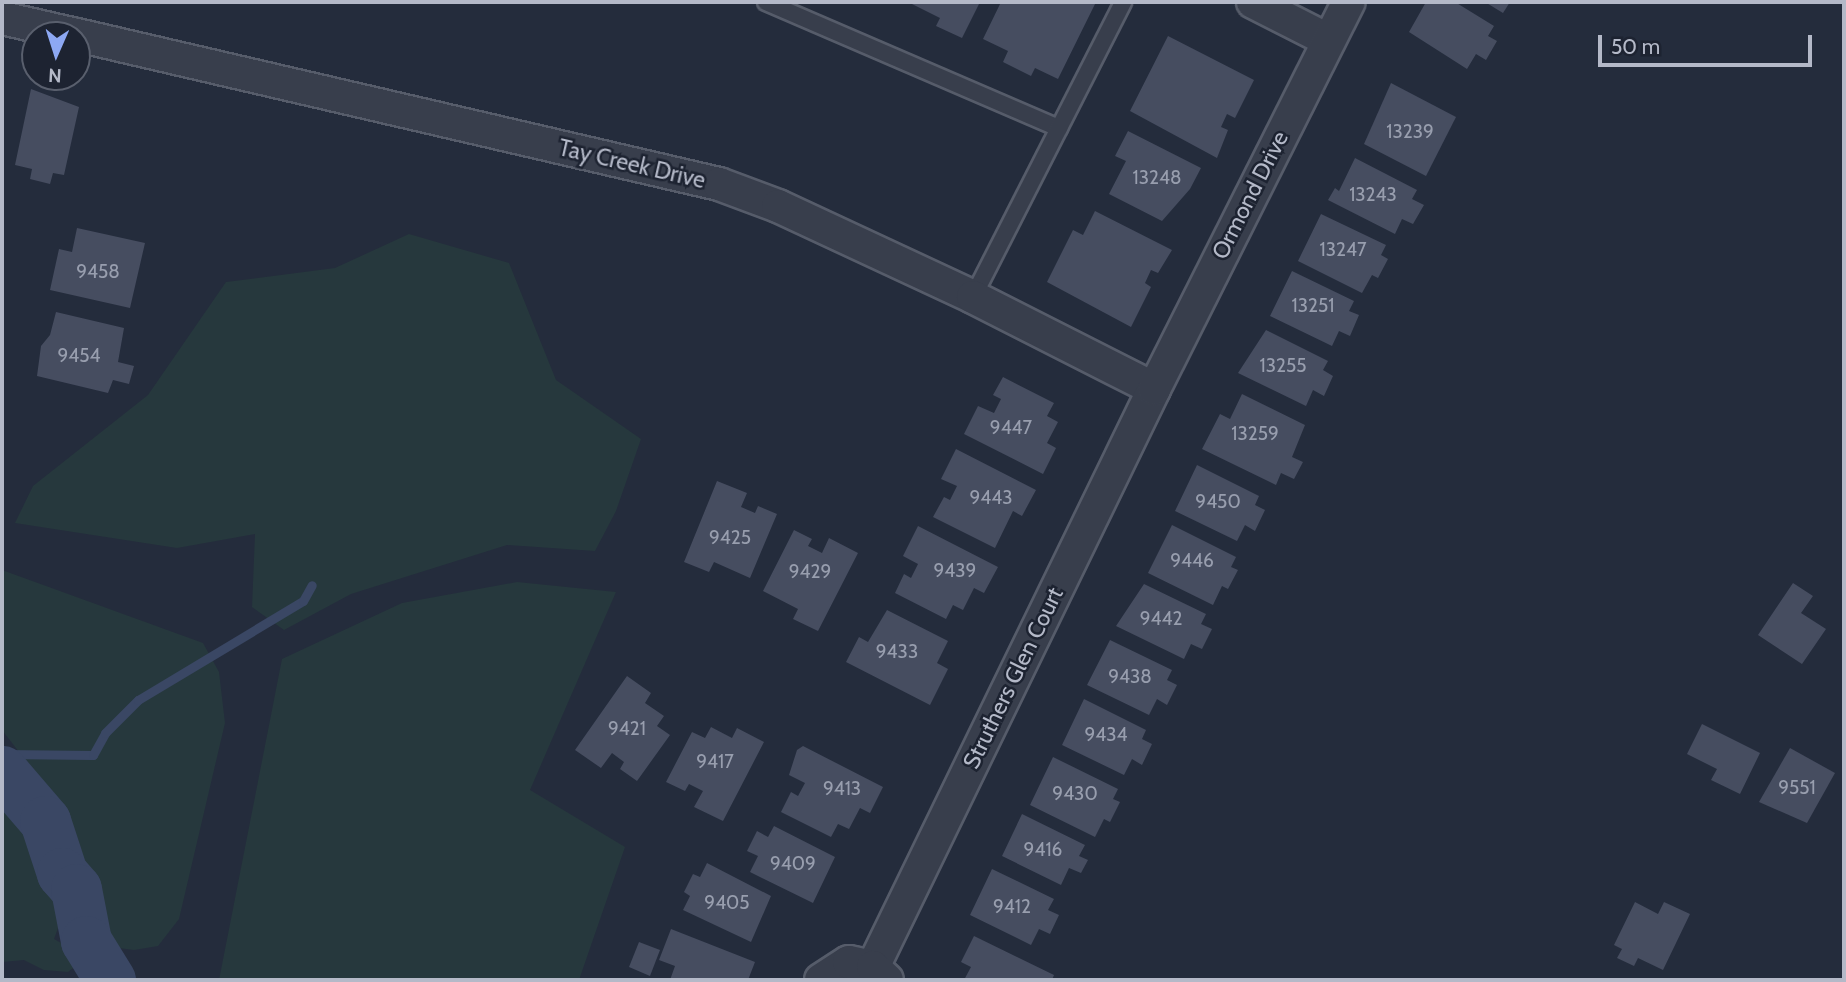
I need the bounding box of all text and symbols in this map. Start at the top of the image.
north arrow [21,21,91,91]
scale bar [1601,21,1814,65]
text: 50 m [1611,34,1660,59]
text: N [48,64,62,87]
house number: 13239 [1386,121,1434,143]
street label: Ormond Drive [1206,126,1294,264]
street label: Tay Creek Drive [556,134,708,194]
house number: 13248 [1133,167,1181,189]
house number: 13243 [1349,184,1397,206]
house number: 13247 [1320,239,1366,261]
house number: 9458 [76,261,120,283]
house number: 13251 [1292,295,1334,317]
house number: 9454 [57,345,101,367]
house number: 13255 [1260,355,1306,377]
house number: 9447 [990,417,1032,439]
house number: 13259 [1231,423,1279,445]
house number: 9443 [969,487,1013,509]
house number: 9450 [1195,491,1241,513]
house number: 9425 [709,527,751,549]
house number: 9446 [1170,550,1214,572]
house number: 9439 [934,560,976,582]
house number: 9429 [789,561,831,583]
street label: Struthers Glen Court [957,583,1069,773]
house number: 9442 [1140,608,1182,630]
house number: 9433 [876,641,918,663]
house number: 9438 [1108,666,1152,688]
house number: 9421 [608,718,646,740]
house number: 9434 [1084,724,1128,746]
house number: 9417 [696,751,734,773]
house number: 9551 [1778,777,1816,799]
house number: 9413 [823,778,861,800]
house number: 9430 [1052,783,1098,805]
house number: 9416 [1024,839,1062,861]
house number: 9409 [770,853,816,875]
house number: 9405 [704,892,750,914]
house number: 9412 [993,896,1031,918]

